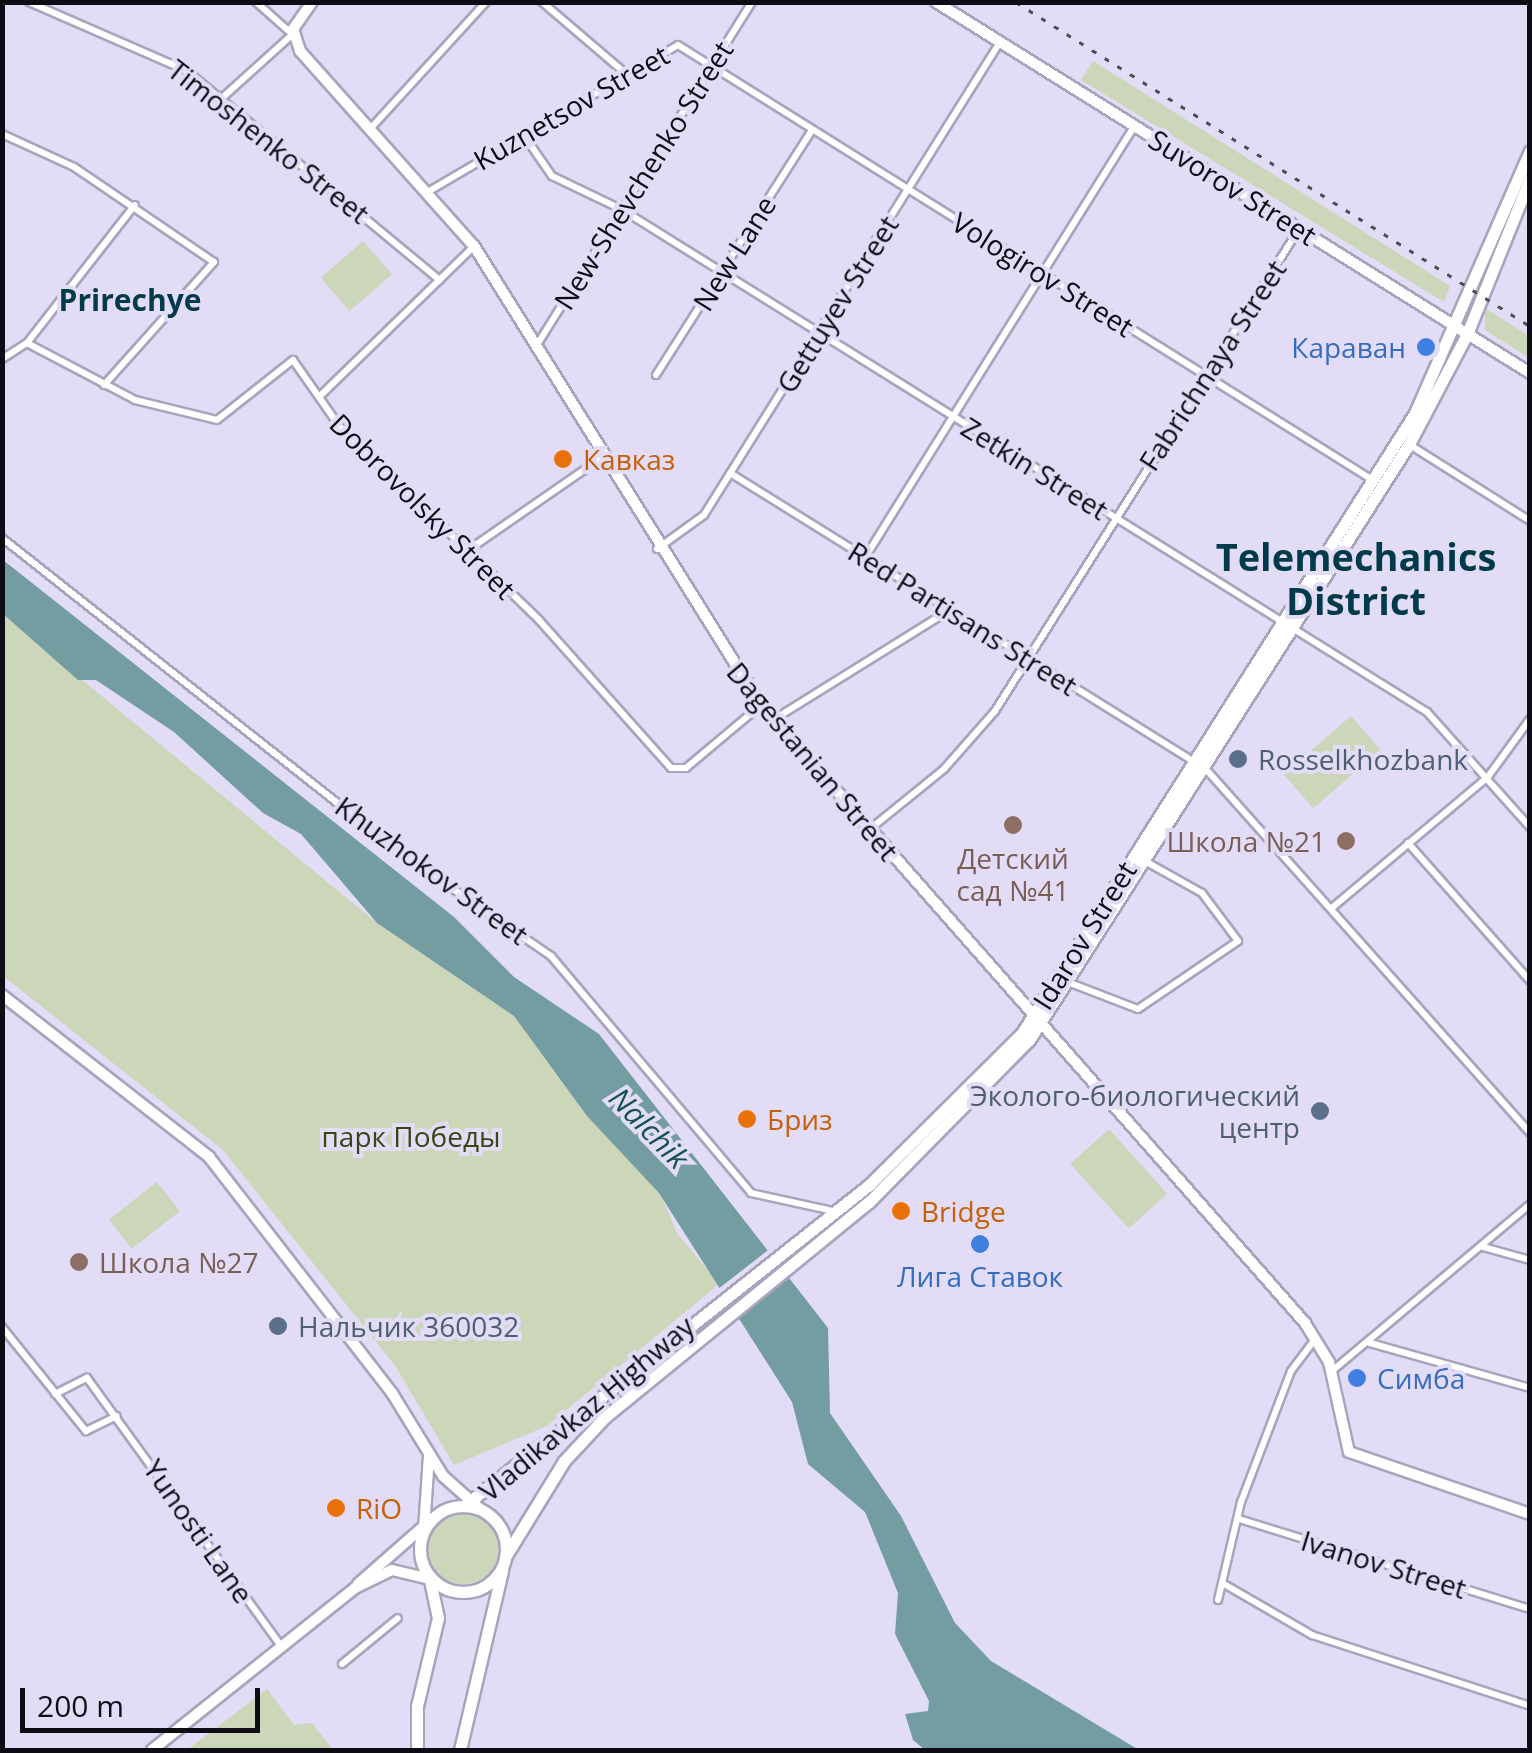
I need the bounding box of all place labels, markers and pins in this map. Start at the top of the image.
place label: Караван [1291,330,1406,364]
marker: Караван [1415,336,1437,358]
place label: Кавказ [583,442,675,476]
marker: Кавказ [552,448,574,470]
place label: Rosselkhozbank [1258,742,1468,776]
marker: Rosselkhozbank [1227,748,1249,770]
marker: Детский сад №41 [1002,814,1024,836]
place label: Школа №21 [1166,824,1326,858]
marker: Школа №21 [1335,830,1357,852]
place label: Детский сад №41 [957,841,1069,907]
place label: Эколого-биологический центр [970,1078,1300,1144]
marker: Эколого-биологический центр [1309,1100,1331,1122]
place label: Бриз [767,1102,833,1136]
marker: Бриз [736,1108,758,1130]
place label: Bridge [921,1194,1006,1228]
marker: Bridge [890,1200,912,1222]
marker: Лига Ставок [969,1233,991,1255]
place label: Школа №27 [99,1245,259,1279]
marker: Школа №27 [68,1251,90,1273]
place label: Лига Ставок [897,1259,1063,1293]
place label: Нальчик 360032 [298,1309,519,1343]
marker: Нальчик 360032 [267,1315,289,1337]
place label: Симба [1377,1361,1465,1395]
marker: Симба [1346,1367,1368,1389]
place label: RiO [356,1491,402,1525]
marker: RiO [325,1497,347,1519]

